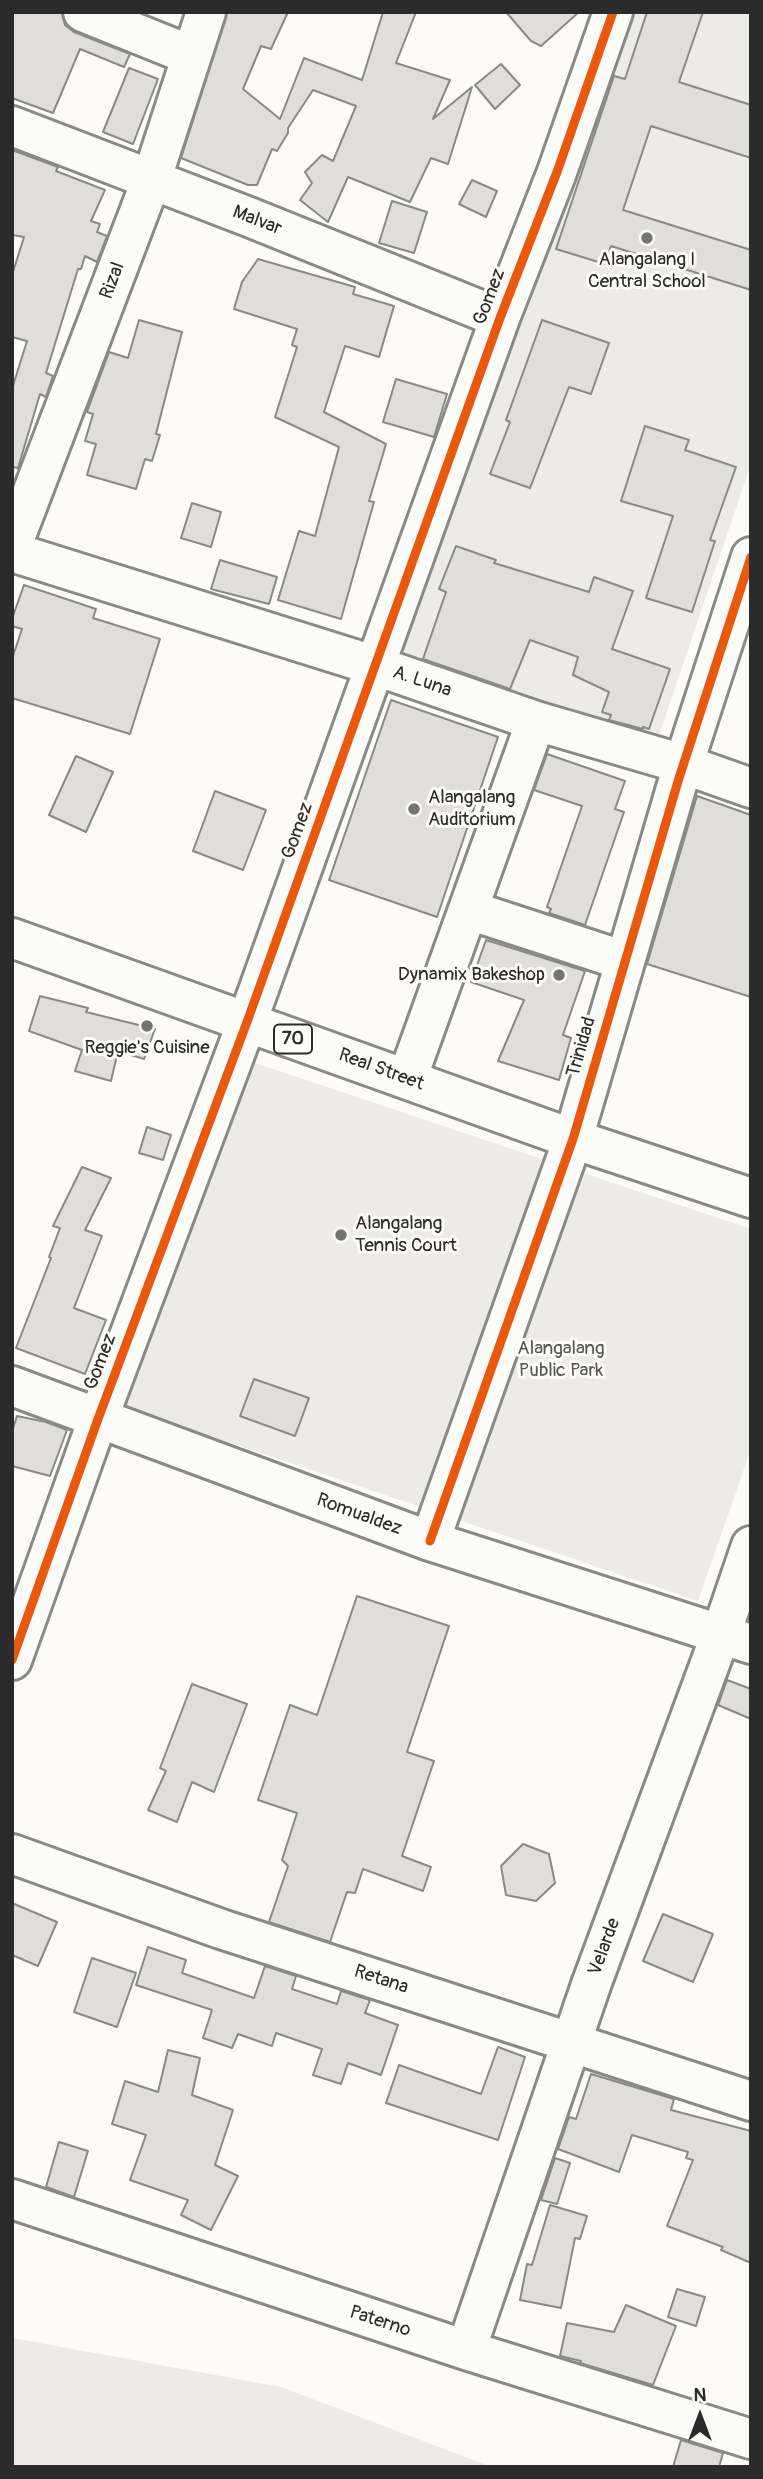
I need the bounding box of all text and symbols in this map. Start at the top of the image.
street label: Malvar [229,201,285,241]
marker: Alangalang I Central School [639,230,655,246]
place label: Alangalang I Central School [588,249,706,293]
street label: Rizal [96,259,130,303]
street label: Gomez [469,266,511,328]
street label: A. Luna [390,661,454,703]
place label: Alangalang Auditorium [428,787,516,831]
street label: Gomez [277,800,319,862]
marker: Alangalang Auditorium [406,801,422,817]
place label: Dynamix Bakeshop [398,964,545,986]
marker: Dynamix Bakeshop [551,967,567,983]
street label: Trinidad [563,1014,601,1080]
marker: Reggie's Cuisine [139,1018,155,1034]
road number: 70 [274,1024,312,1054]
place label: Reggie's Cuisine [84,1037,210,1059]
street label: Real Street [335,1044,427,1096]
place label: Alangalang Tennis Court [355,1213,457,1257]
marker: Alangalang Tennis Court [333,1227,349,1243]
street label: Gomez [80,1331,122,1393]
park label: Alangalang Public Park [517,1338,605,1382]
street label: Romualdez [313,1489,405,1541]
street label: Velarde [584,1915,626,1979]
street label: Retana [351,1961,411,1999]
street label: Paterno [346,2301,414,2343]
north arrow [665,2381,735,2451]
text: N [694,2383,706,2407]

